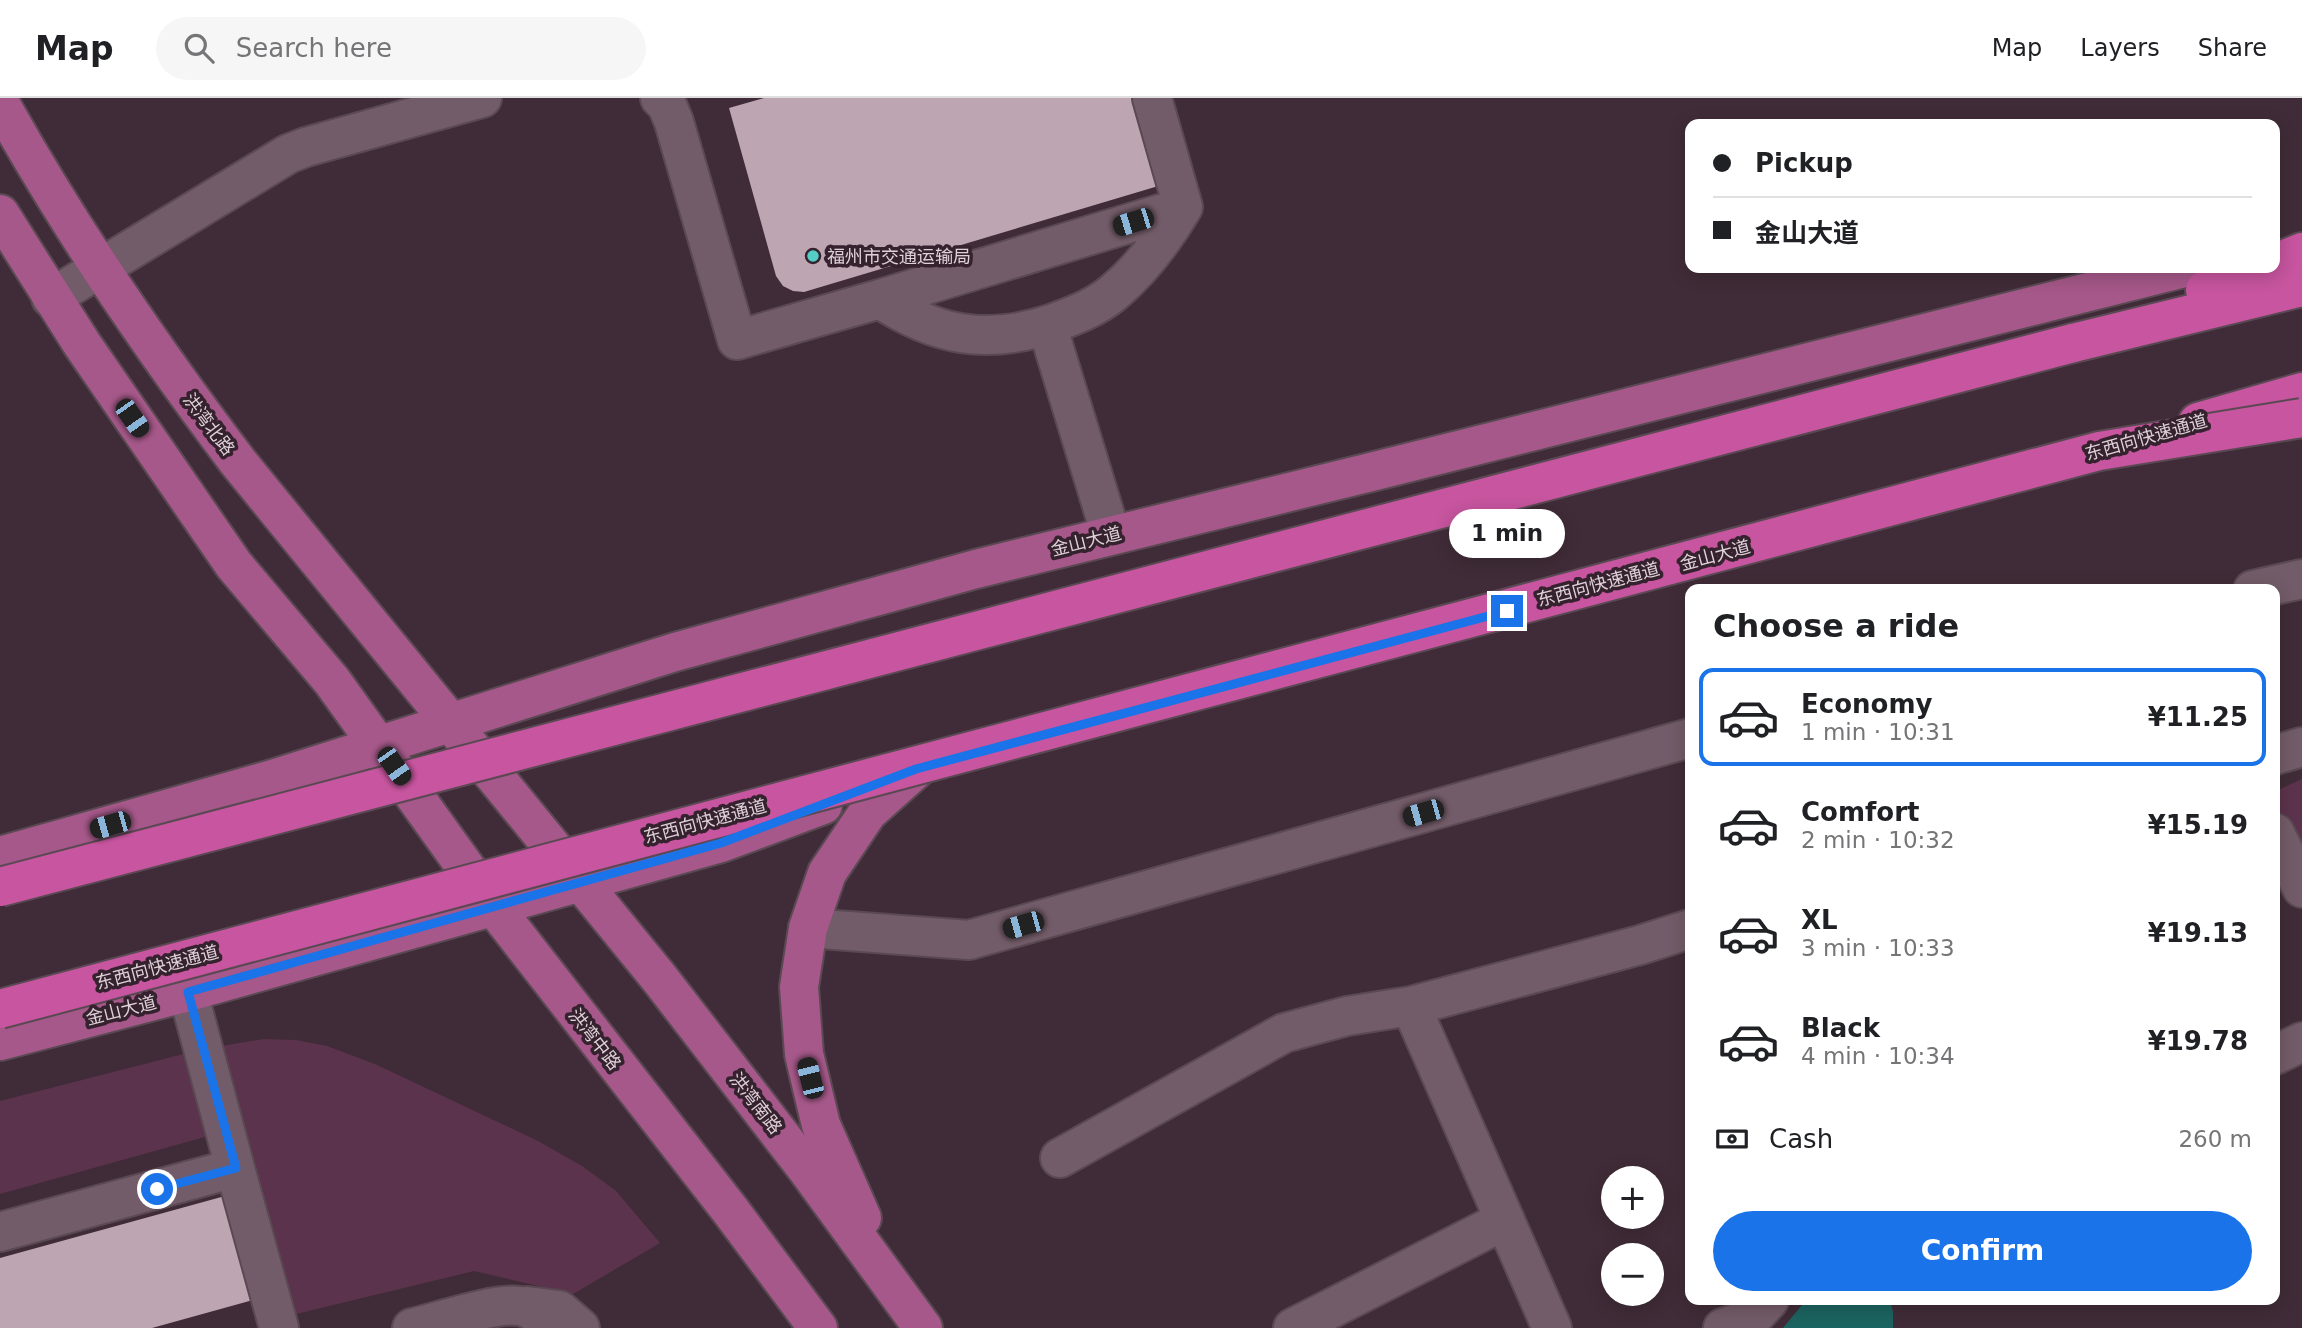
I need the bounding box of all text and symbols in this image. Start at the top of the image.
search box [156,17,646,80]
text: Map [35,29,114,68]
icon: search [180,29,218,67]
text: Search here [236,33,392,63]
text: Map [1992,34,2042,62]
text: Layers [2080,34,2160,62]
text: Share [2198,34,2267,62]
text: Pickup [1755,148,1853,178]
car [1110,206,1157,238]
text: 金山大道 [1755,218,1859,248]
place label: 福州市交通运输局 [827,246,971,267]
marker: 福州市交通运输局 [805,248,821,264]
street label: 洪湾北路 [179,389,239,459]
car [112,395,153,441]
street label: 东西向快速通道 [2083,410,2209,464]
callout: 1 min [1449,510,1565,559]
text: 1 min [1471,520,1543,546]
street label: 金山大道 [1049,522,1123,560]
street label: 金山大道 [1678,536,1752,574]
street label: 东西向快速通道 [1534,558,1662,610]
route end [1491,595,1523,627]
text: Choose a ride [1713,607,1959,645]
icon: car [1717,686,1780,749]
text: Economy [1801,689,1932,719]
text: ¥11.25 [2148,702,2248,732]
text: 1 min · 10:31 [1801,719,1955,745]
car [374,743,415,789]
icon: car [1717,794,1780,857]
street label: 东西向快速通道 [641,795,769,847]
car [1400,797,1447,829]
text: Comfort [1801,797,1919,827]
car [87,809,134,841]
text: ¥15.19 [2148,810,2248,840]
text: 2 min · 10:32 [1801,827,1955,853]
icon: car [1717,902,1780,965]
text: XL [1801,905,1838,935]
car [1000,909,1047,941]
text: ¥19.13 [2148,918,2248,948]
text: 3 min · 10:33 [1801,935,1955,961]
street label: 东西向快速通道 [93,941,221,993]
street label: 金山大道 [84,991,158,1029]
street label: 洪湾中路 [565,1004,625,1074]
icon: car [1717,1010,1780,1073]
text: Black [1801,1013,1880,1043]
text: ¥19.78 [2148,1026,2248,1056]
text: 4 min · 10:34 [1801,1043,1955,1069]
car [795,1055,826,1101]
street label: 洪湾南路 [726,1068,786,1138]
icon: cash [1713,1120,1751,1158]
text: Cash [1769,1124,1833,1154]
text: 260 m [2178,1126,2252,1152]
map controls [1601,1166,1664,1306]
button: + [1601,1166,1664,1229]
route start [141,1173,173,1205]
button: Confirm [1713,1211,2252,1291]
button: − [1601,1243,1664,1306]

